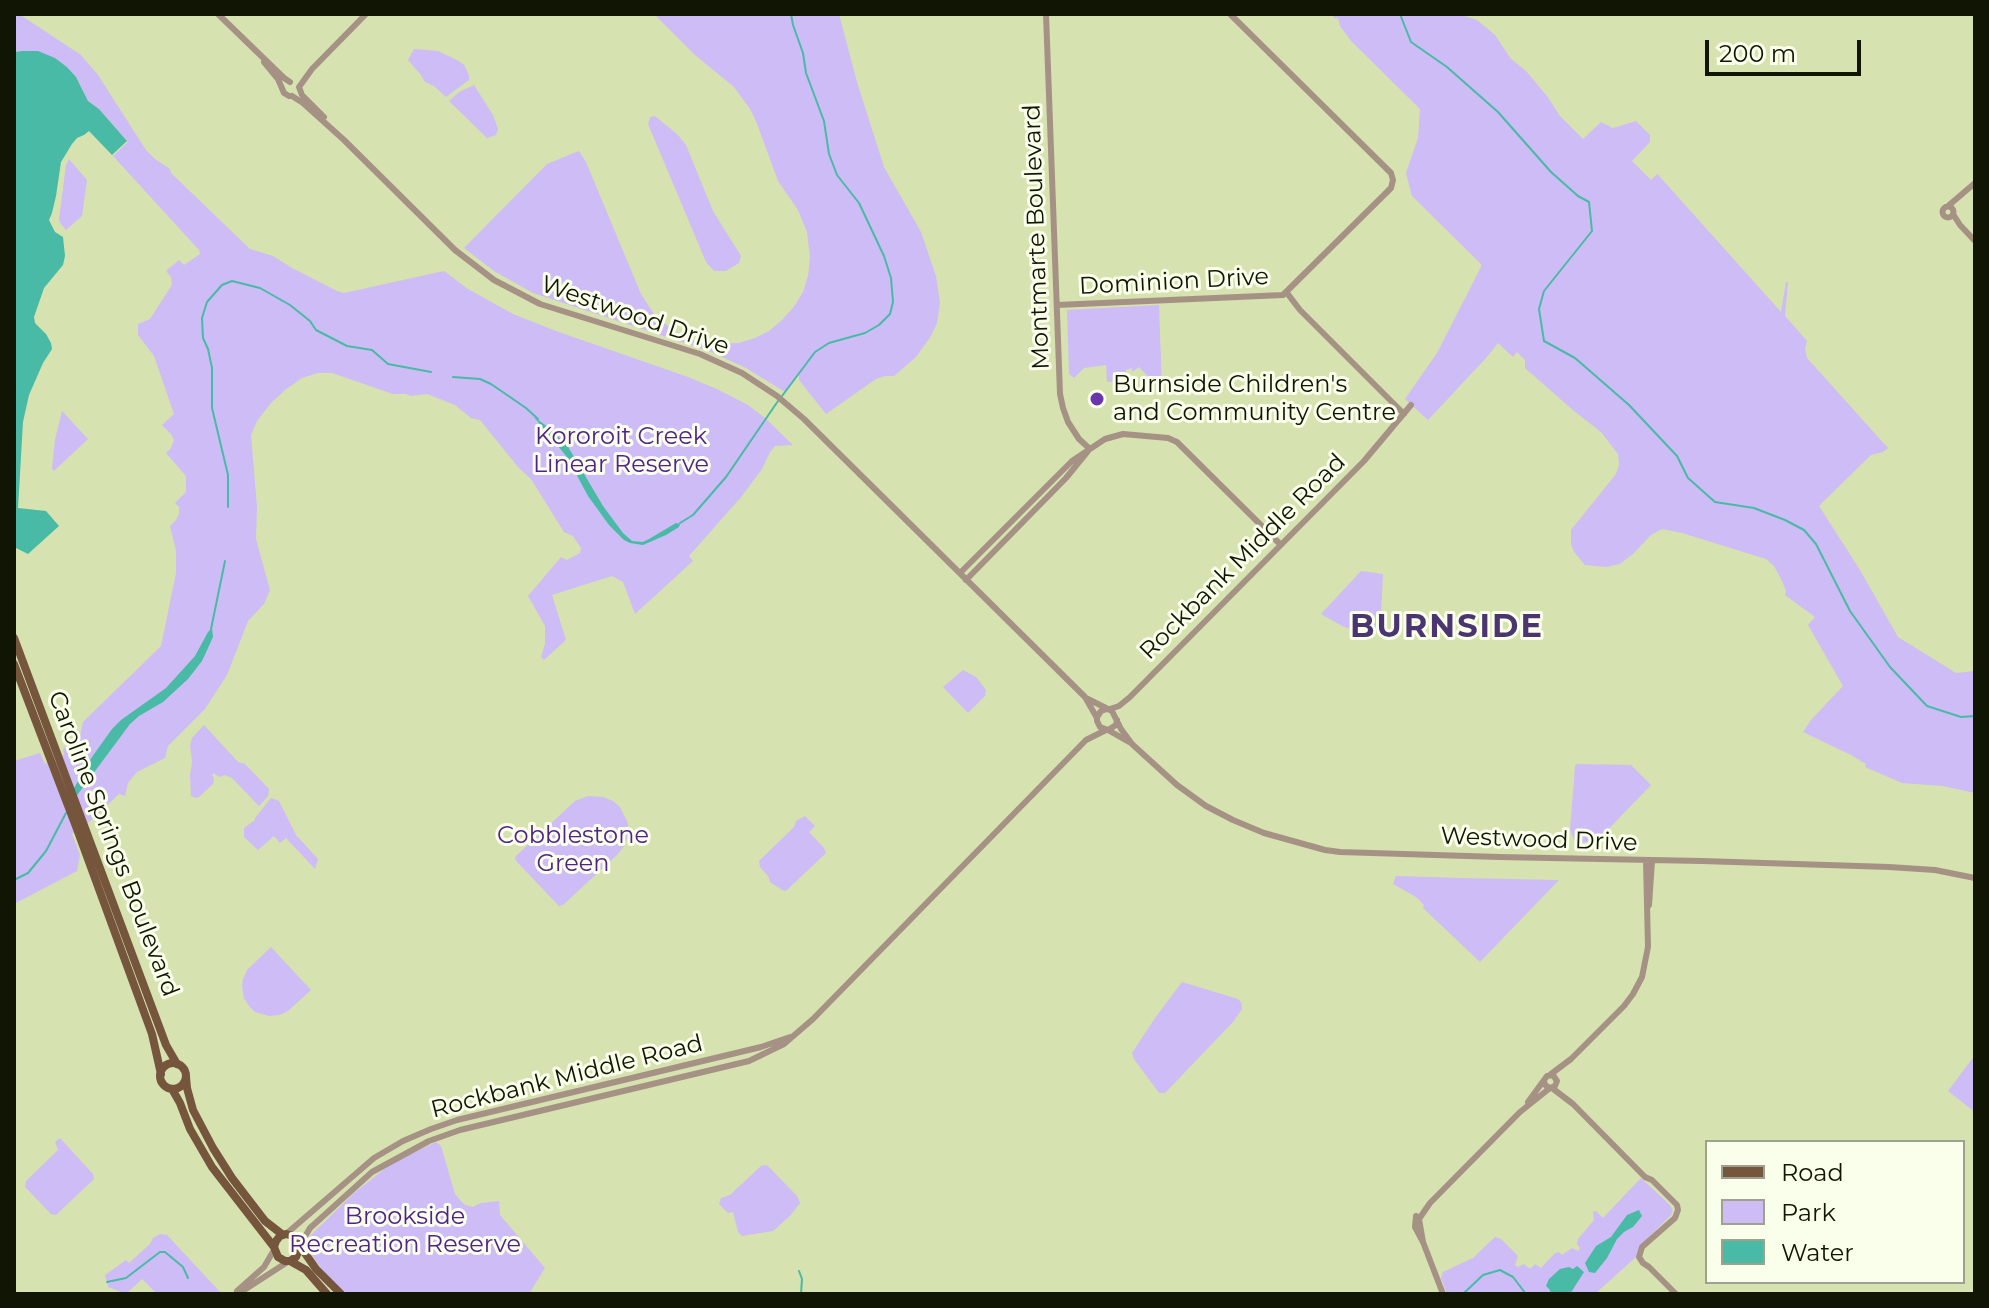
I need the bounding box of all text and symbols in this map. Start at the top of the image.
scale bar [1709,24,1865,74]
text: 200 m [1719,39,1796,68]
street label: Montmarte Boulevard [1018,104,1056,370]
street label: Dominion Drive [1078,263,1270,301]
street label: Westwood Drive [537,270,733,362]
place label: Burnside Children's and Community Centre [1113,371,1396,427]
marker: Burnside Children's and Community Centre [1088,390,1106,408]
park label: Kororoit Creek Linear Reserve [533,423,709,479]
street label: Rockbank Middle Road [1134,448,1352,666]
district label: BURNSIDE [1350,609,1544,647]
street label: Caroline Springs Boulevard [41,687,185,1001]
park label: Cobblestone Green [497,822,649,878]
street label: Westwood Drive [1440,822,1638,858]
street label: Rockbank Middle Road [428,1029,706,1125]
legend [1705,1140,1965,1284]
text: Road [1781,1158,1844,1187]
text: Park [1781,1198,1836,1227]
park label: Brookside Recreation Reserve [289,1203,521,1259]
text: Water [1781,1238,1854,1267]

